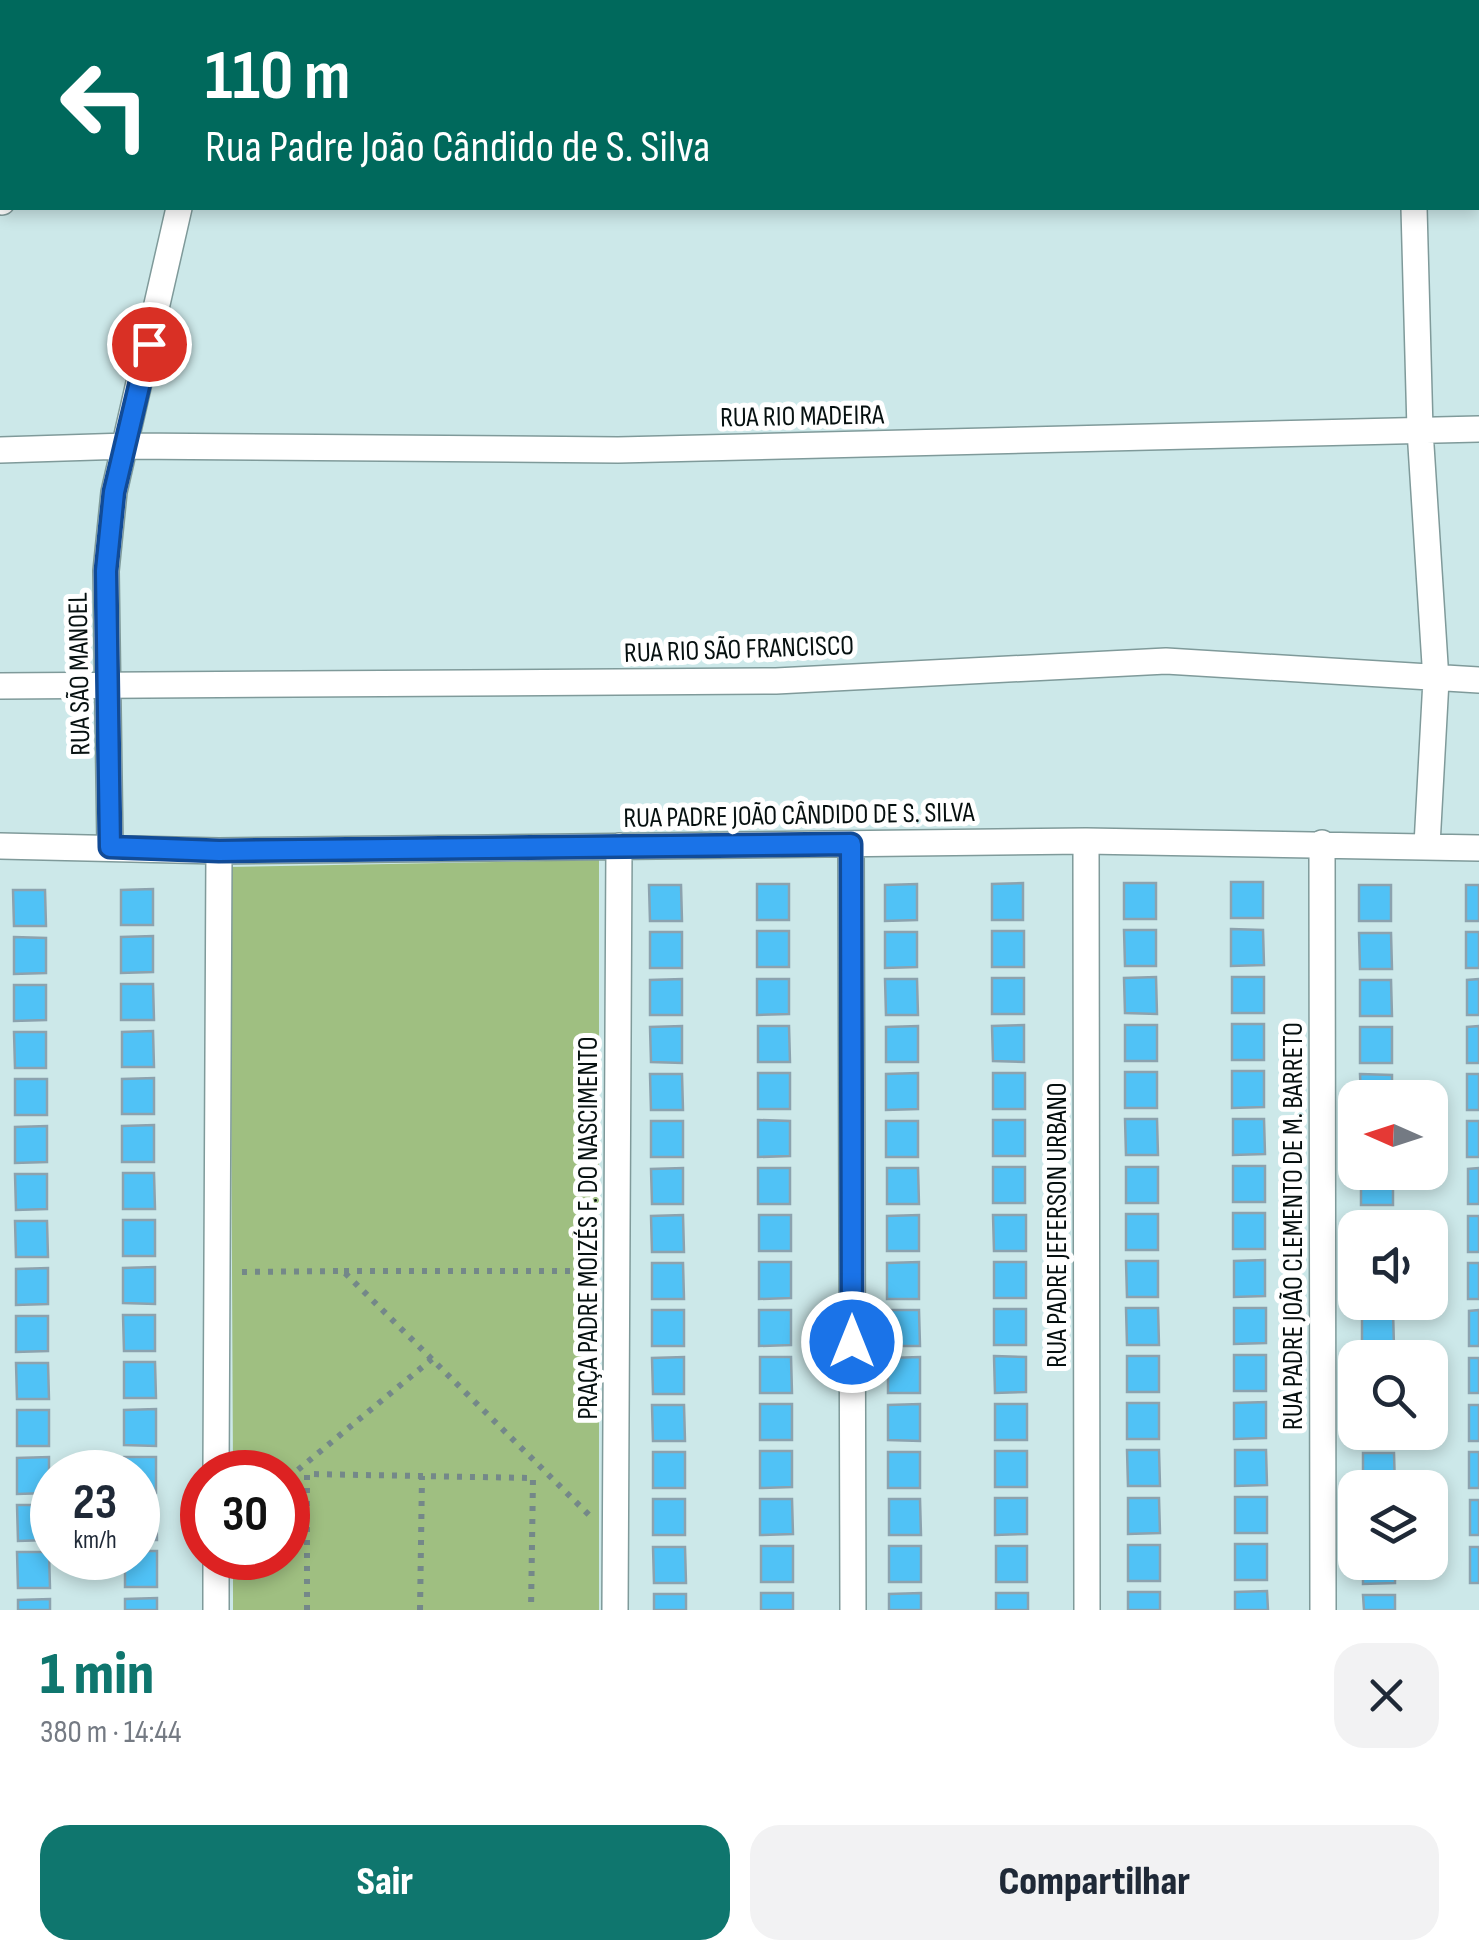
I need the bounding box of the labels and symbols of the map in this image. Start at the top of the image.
pin [107,302,192,387]
street label: RUA RIO MADEIRA [720,399,885,434]
street label: RUA SÃO MANOEL [62,592,97,756]
street label: RUA RIO SÃO FRANCISCO [623,629,855,670]
street label: RUA PADRE JOÃO CÂNDIDO DE S. SILVA [623,796,976,835]
street label: RUA PADRE JOÃO CLEMENTO DE M. BARRETO [1277,1022,1310,1430]
street label: PRAÇA PADRE MOIZÉS F. DO NASCIMENTO [572,1037,605,1419]
north arrow [1338,1080,1448,1190]
street label: RUA PADRE JEFERSON URBANO [1041,1082,1074,1368]
position arrow [800,1290,904,1394]
speed limit sign: 30 [180,1450,310,1580]

